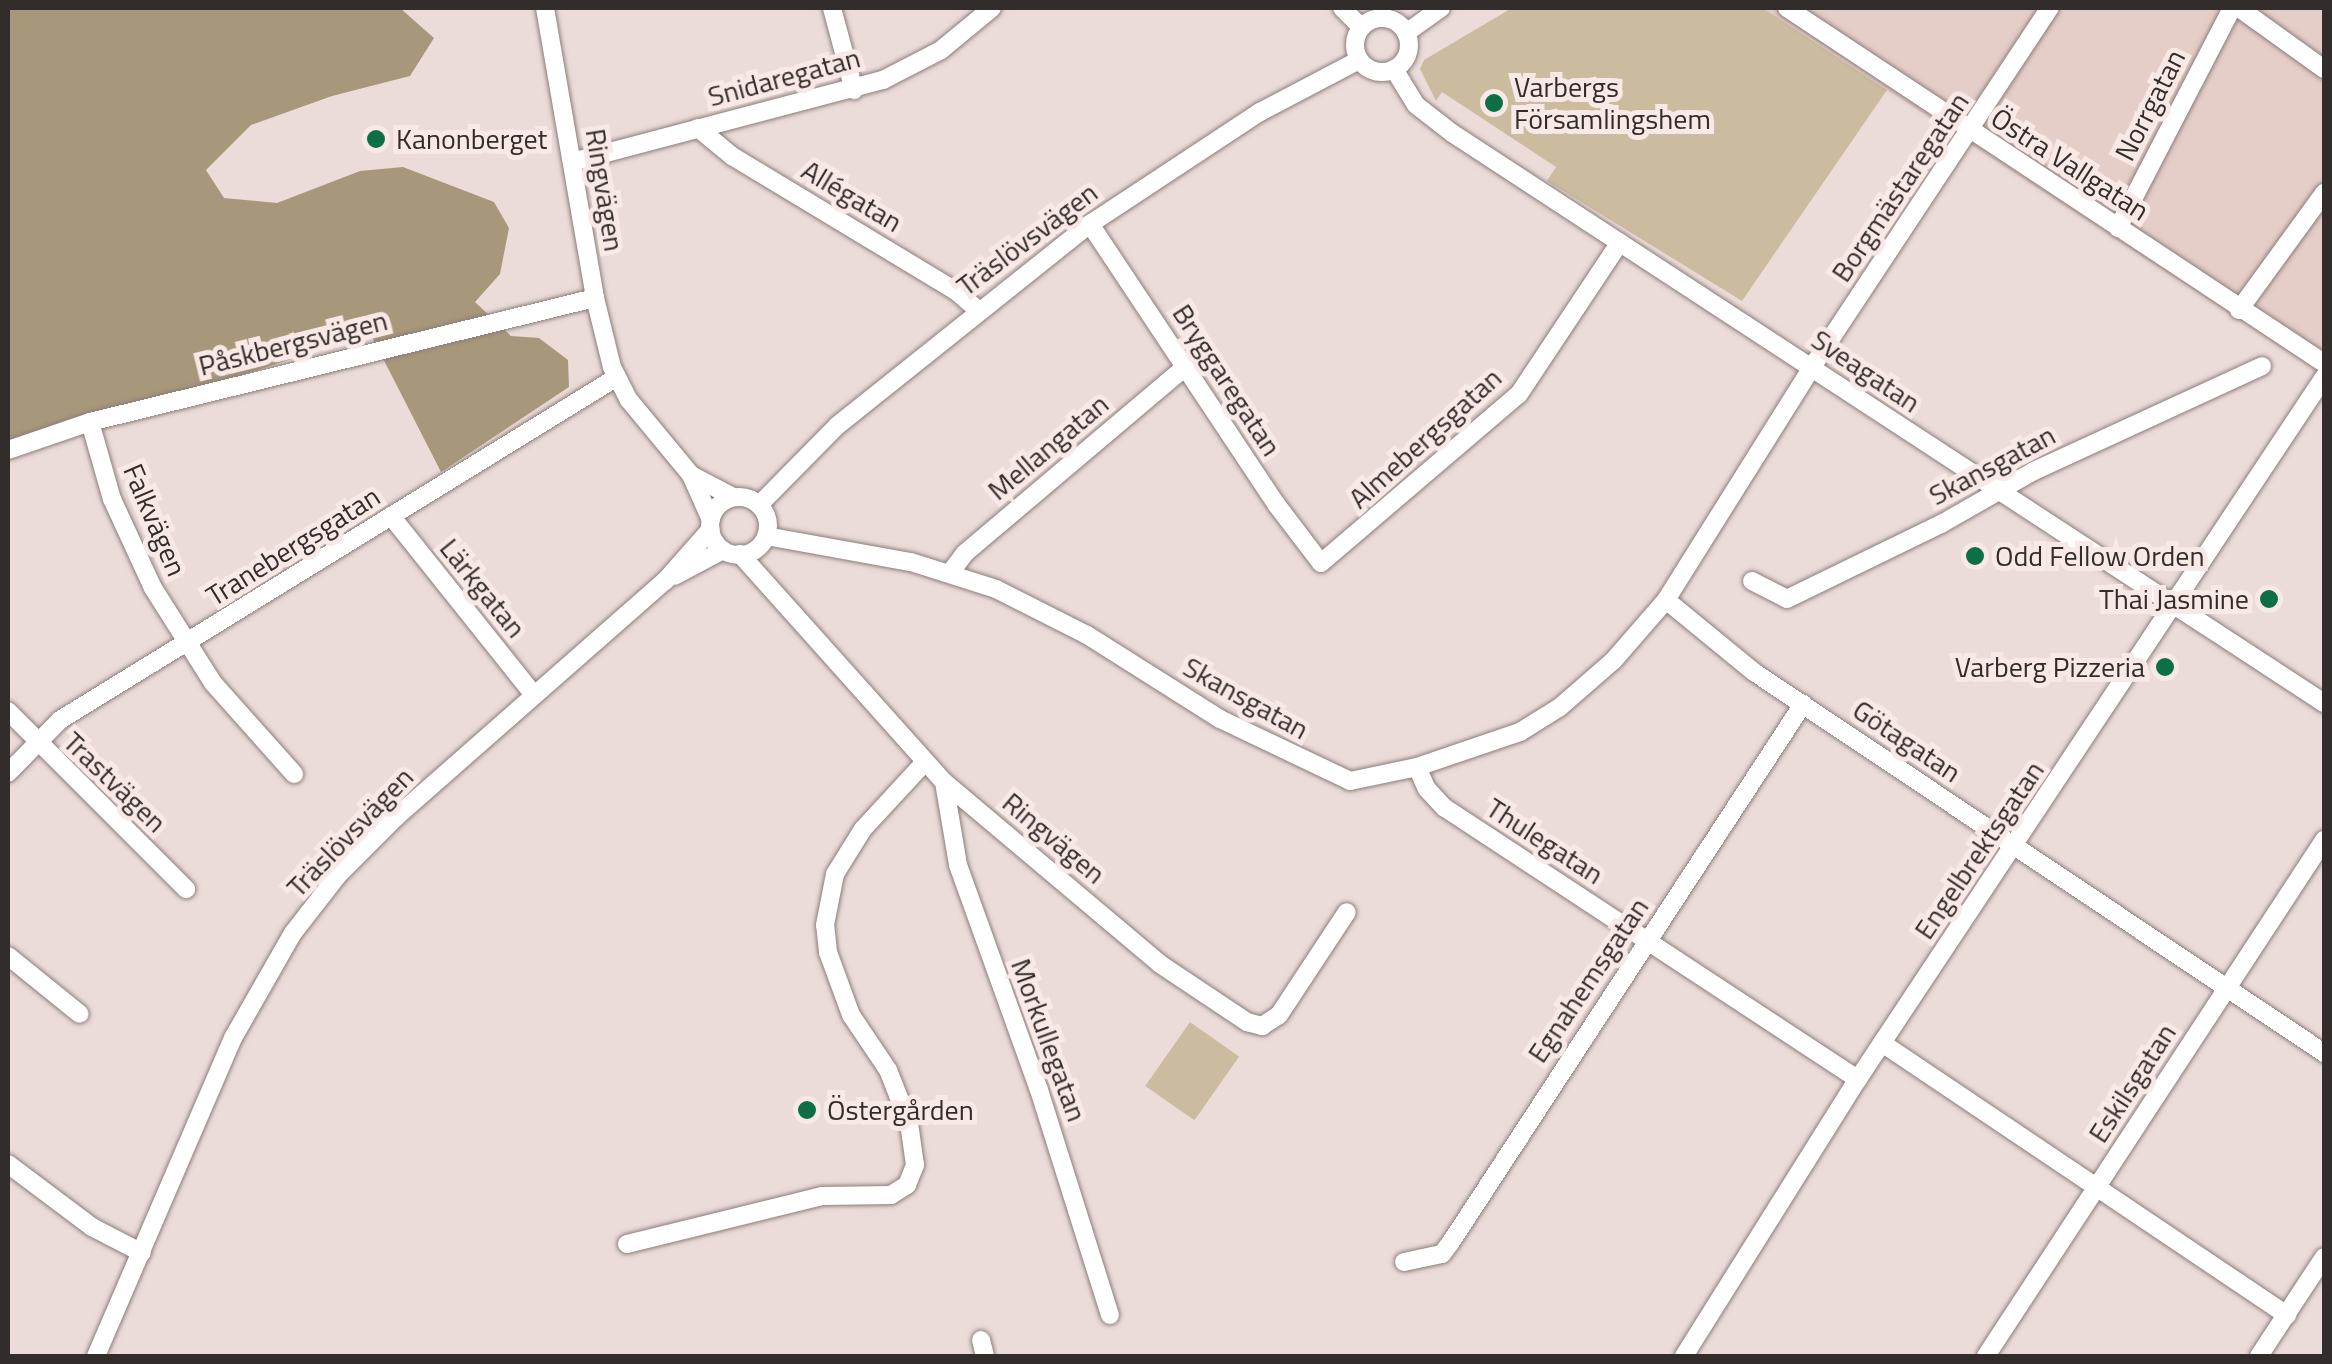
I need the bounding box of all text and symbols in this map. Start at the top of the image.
street label: Snidaregatan [704,41,864,113]
street label: Norrgatan [2108,44,2192,166]
place label: Varbergs Församlingshem [1514,70,1711,136]
street label: Borgmästaregatan [1824,86,1976,288]
marker: Varbergs Församlingshem [1483,92,1505,114]
street label: Östra Vallgatan [1985,101,2155,227]
place label: Kanonberget [396,122,547,156]
street label: Ringvägen [579,126,631,254]
marker: Kanonberget [365,128,387,150]
street label: Allégatan [796,153,908,239]
street label: Träslövsvägen [950,175,1104,303]
street label: Bryggaregatan [1166,298,1288,462]
street label: Påskbergsvägen [195,303,391,383]
street label: Sveagatan [1805,323,1927,419]
street label: Almebergsgatan [1342,361,1508,515]
street label: Mellangatan [981,387,1115,507]
street label: Skansgatan [1923,418,2061,512]
street label: Falkvägen [116,459,194,581]
street label: Tranebergsgatan [200,479,386,613]
street label: Lärkgatan [433,532,533,644]
place label: Odd Fellow Orden [1995,539,2204,573]
marker: Odd Fellow Orden [1964,545,1986,567]
place label: Thai Jasmine [2099,582,2249,616]
marker: Thai Jasmine [2258,588,2280,610]
street label: Skansgatan [1178,650,1314,746]
place label: Varberg Pizzeria [1955,650,2145,684]
marker: Varberg Pizzeria [2154,656,2176,678]
street label: Götagatan [1847,693,1967,789]
street label: Trastvägen [57,725,173,839]
street label: Engelbrektsgatan [1907,755,2051,945]
street label: Träslövsvägen [280,760,420,904]
street label: Ringvägen [996,785,1112,891]
street label: Thulegatan [1480,791,1610,891]
street label: Egnahemsgatan [1521,891,1655,1069]
street label: Morkullegatan [1004,954,1094,1126]
street label: Eskilsgatan [2081,1017,2183,1149]
place label: Östergården [827,1093,974,1127]
marker: Östergården [796,1099,818,1121]

